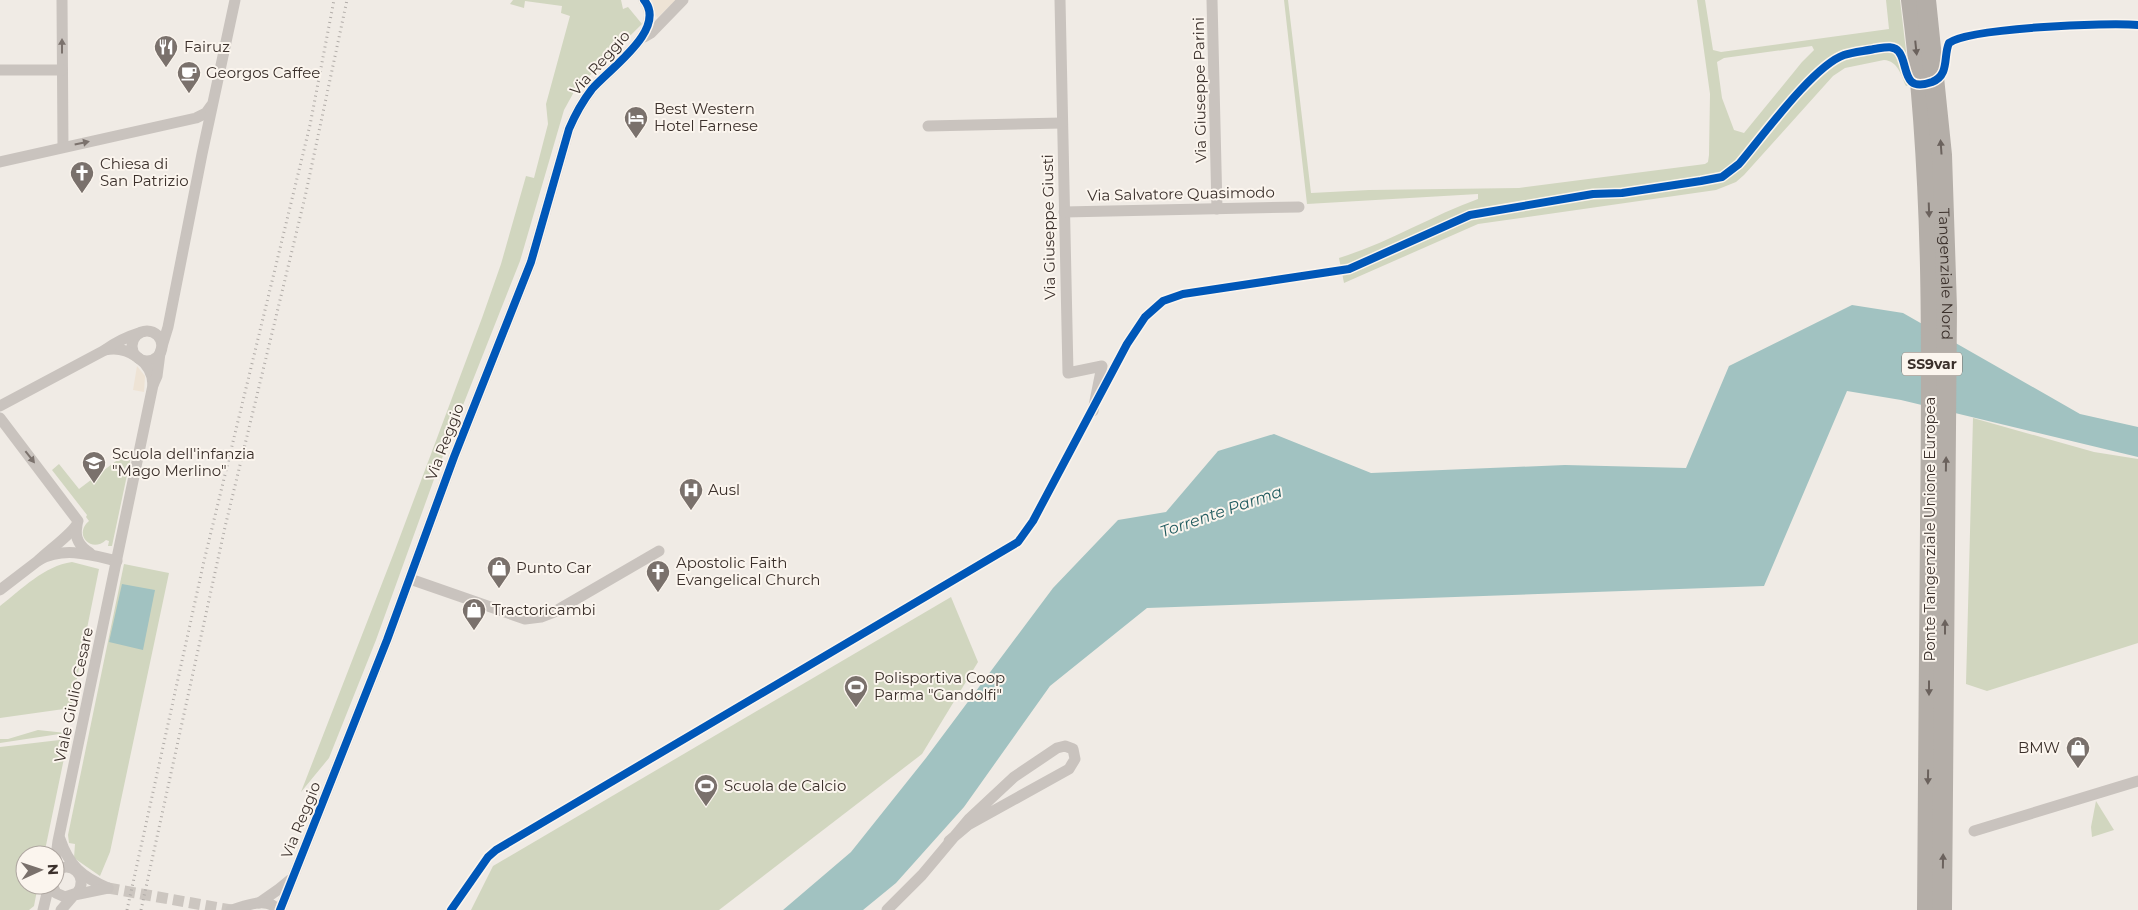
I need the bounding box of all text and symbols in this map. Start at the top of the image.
street label: Via Giuseppe Parini [1189,17,1210,163]
street label: Via Reggio [565,26,634,99]
restaurant icon: Fairuz [153,34,179,68]
one-way arrow [58,37,66,53]
place label: Fairuz [184,37,230,56]
one-way arrow [1912,41,1920,57]
cafe icon: Georgos Caffee [176,60,202,94]
place label: Georgos Caffee [206,63,320,82]
place label: Best Western Hotel Farnese [654,99,758,135]
hotel icon: Best Western Hotel Farnese [623,105,649,139]
one-way arrow [74,139,89,147]
one-way arrow [1937,139,1945,155]
place label: Chiesa di San Patrizio [100,154,189,190]
street label: Via Giuseppe Giusti [1038,154,1059,300]
church icon: Chiesa di San Patrizio [69,160,95,194]
street label: Via Salvatore Quasimodo [1087,182,1275,205]
one-way arrow [1926,203,1934,219]
street label: Tangenziale Nord [1935,208,1957,340]
road number: SS9var [1902,352,1962,376]
street label: Ponte Tangenziale Unione Europea [1920,397,1939,661]
street label: Via Reggio [421,401,468,483]
place label: Scuola dell'infanzia "Mago Merlino" [112,444,255,480]
one-way arrow [25,450,35,463]
school or university icon: Scuola dell'infanzia "Mago Merlino" [81,450,107,484]
one-way arrow [1943,456,1951,472]
hospital icon: Ausl [678,477,704,511]
place label: Ausl [708,480,740,499]
water label: Torrente Parma [1158,482,1285,541]
place label: Apostolic Faith Evangelical Church [676,553,821,589]
shop icon: Punto Car [486,555,512,589]
place label: Punto Car [516,558,592,577]
church icon: Apostolic Faith Evangelical Church [645,559,671,593]
shop icon: Tractoricambi [461,597,487,631]
place label: Tractoricambi [492,600,596,619]
one-way arrow [1941,619,1949,635]
street label: Viale Giulio Cesare [50,626,97,764]
place label: Polisportiva Coop Parma "Gandolfi" [874,668,1005,704]
sports icon: Polisportiva Coop Parma "Gandolfi" [843,674,869,708]
one-way arrow [1925,680,1933,696]
shop icon: BMW [2065,735,2091,769]
place label: BMW [2018,738,2060,757]
one-way arrow [1924,769,1932,785]
sports icon: Scuola de Calcio [693,773,719,807]
place label: Scuola de Calcio [724,776,846,795]
street label: Via Reggio [277,779,325,861]
north arrow [15,845,65,895]
one-way arrow [1939,853,1947,869]
text: N [44,863,62,875]

